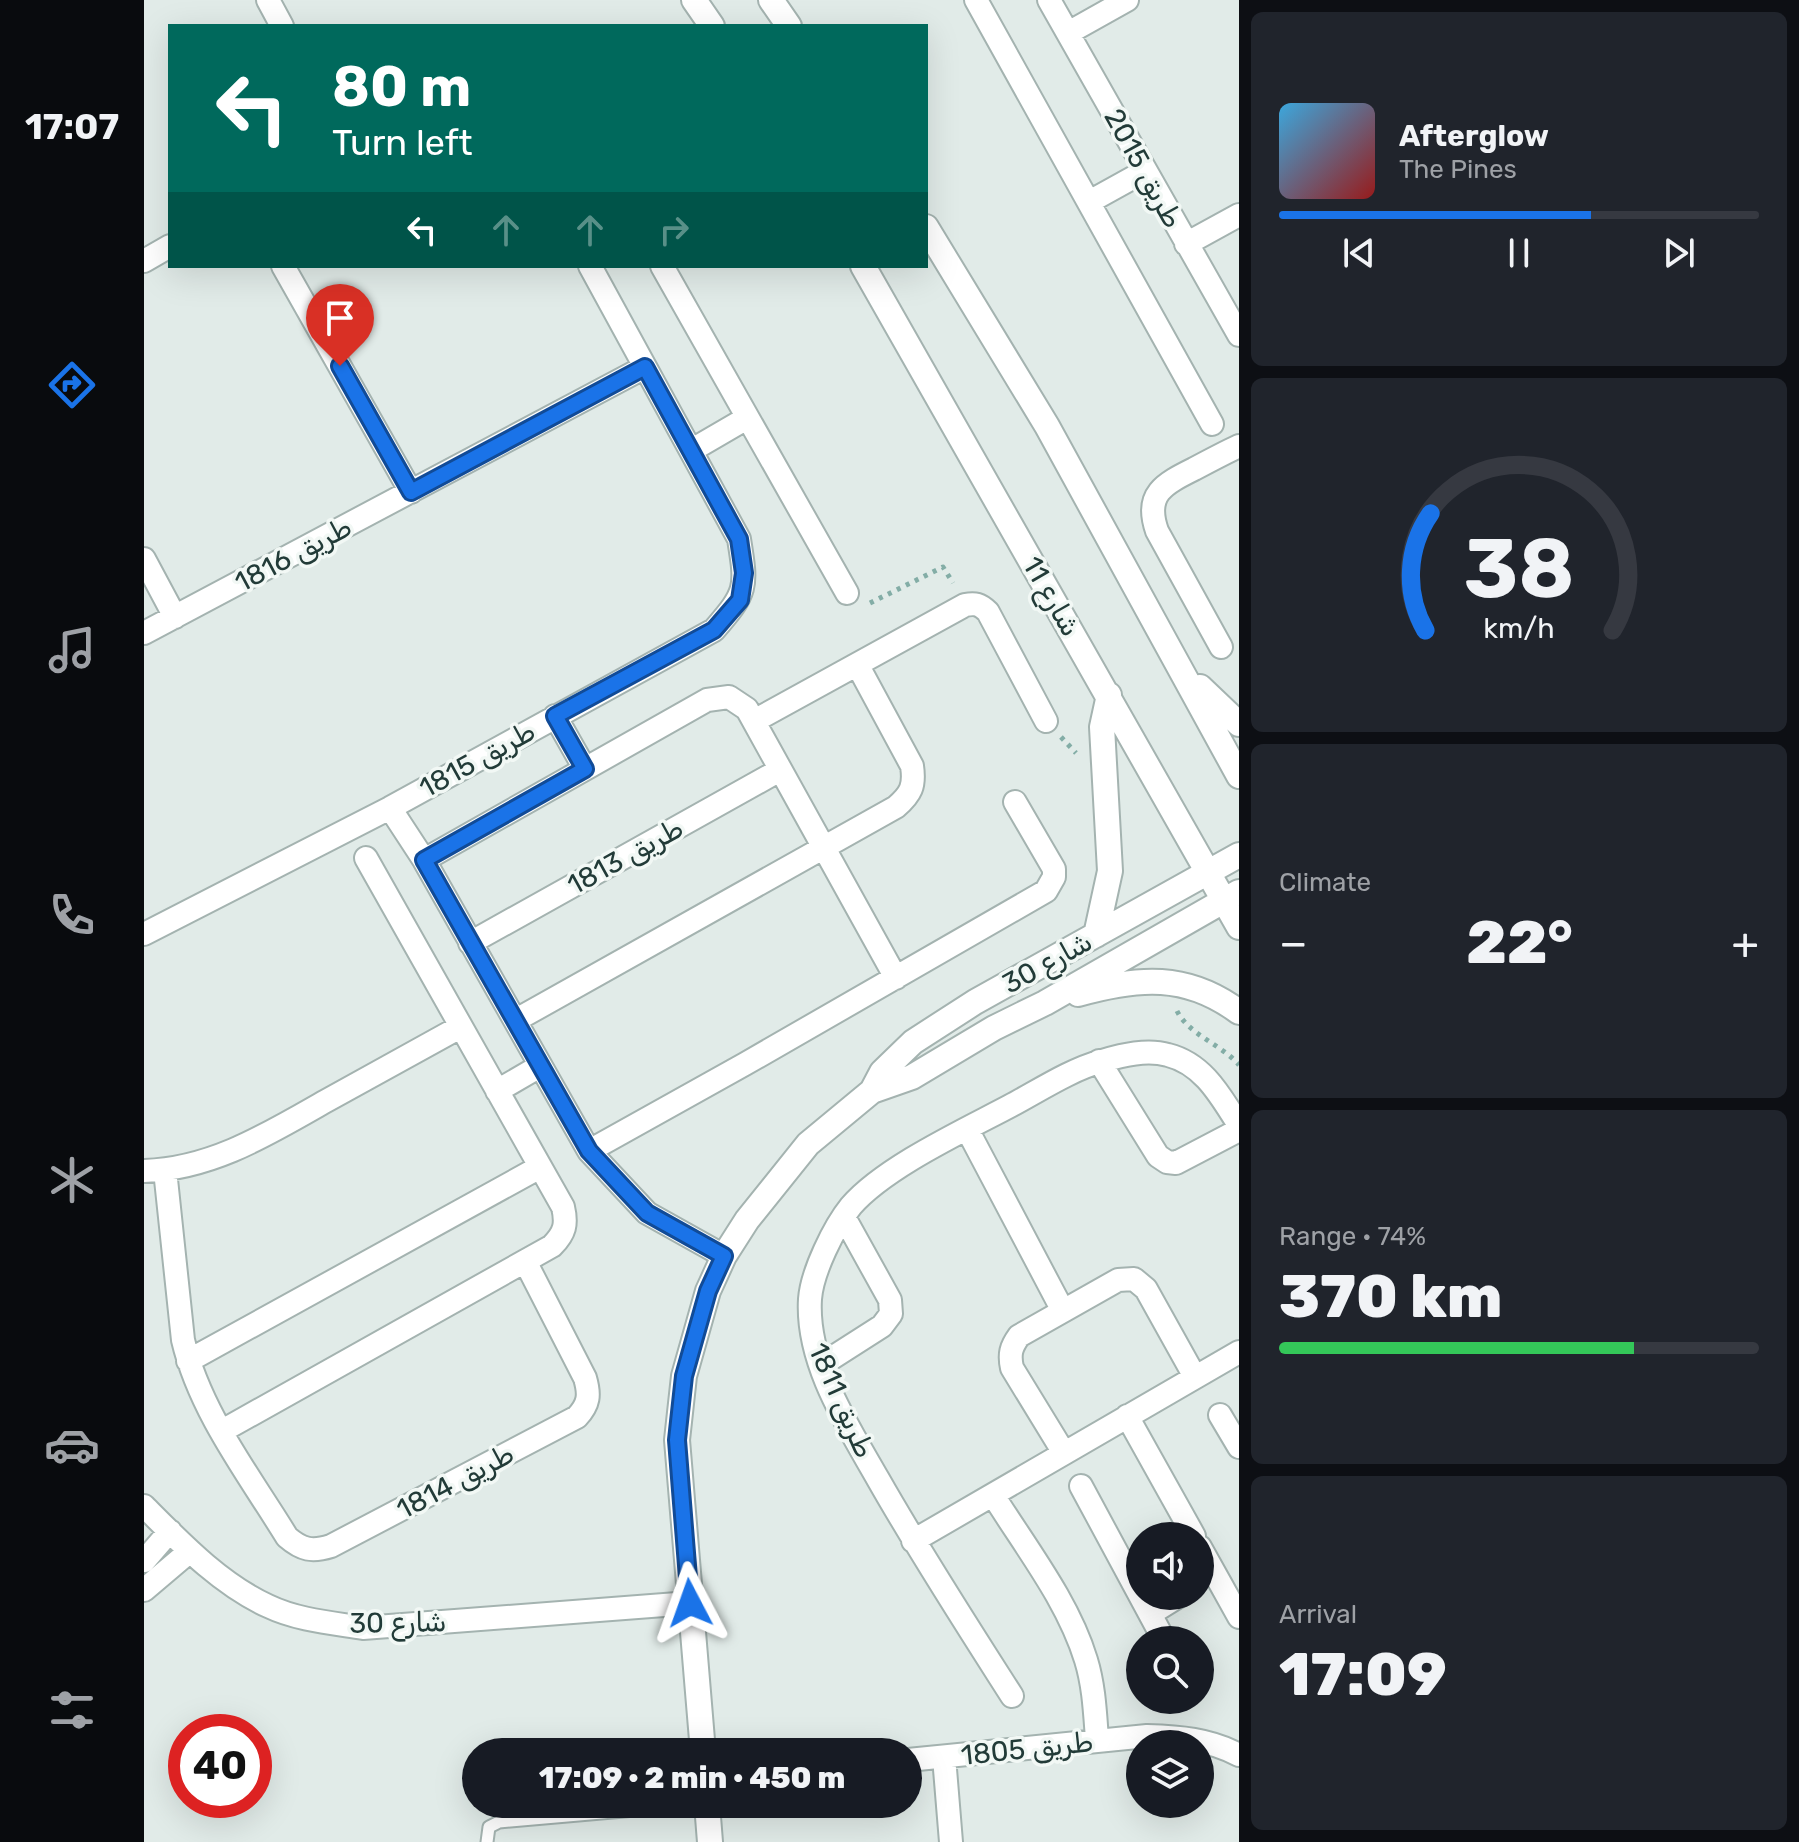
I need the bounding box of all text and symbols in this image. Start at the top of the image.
text: 80 m [332,54,471,120]
icon: left [200,56,304,160]
street label: طريق 2015 [1097,103,1190,234]
text: 17:07 [25,105,119,148]
text: Afterglow [1399,118,1549,154]
text: Turn left [332,121,473,164]
text: The Pines [1399,154,1517,185]
icon: left [400,208,444,252]
icon: ahead [484,208,528,252]
icon: ahead [568,208,612,252]
icon: right [652,208,696,252]
icon: previous [1337,231,1381,275]
icon: pause [1497,231,1541,275]
icon: next [1657,231,1701,275]
pin [306,284,374,366]
icon: arrive [318,296,362,340]
icon: directions [44,357,100,413]
street label: طريق 1816 [229,510,357,599]
text: 38 [1463,519,1575,618]
street label: شارع 11 [1013,550,1088,644]
text: km/h [1483,611,1555,645]
icon: music [44,622,100,678]
street label: طريق 1815 [414,714,541,805]
street label: طريق 1813 [562,811,689,902]
text: Climate [1279,867,1371,898]
icon: phone [44,887,100,943]
text: 22° [1466,907,1573,978]
text: − [1279,917,1308,969]
text: + [1732,917,1759,969]
street label: شارع 30 [997,924,1099,1003]
icon: climate [44,1152,100,1208]
text: Range · 74% [1279,1221,1426,1252]
text: 370 km [1279,1261,1502,1332]
street label: طريق 1811 [802,1338,881,1463]
icon: car [44,1417,100,1473]
street label: طريق 1814 [391,1437,519,1526]
map controls [1126,1522,1214,1818]
button: sound [1126,1522,1214,1610]
position arrow [648,1561,732,1645]
text: Arrival [1279,1599,1357,1630]
street label: شارع 30 [349,1605,447,1643]
button: search [1126,1626,1214,1714]
text: 17:09 [1279,1639,1447,1710]
icon: filters [44,1682,100,1738]
speed limit sign: 40 [168,1714,272,1818]
street label: طريق 1805 [959,1725,1095,1772]
button: layers [1126,1730,1214,1818]
text: 17:09 · 2 min · 450 m [539,1760,845,1796]

